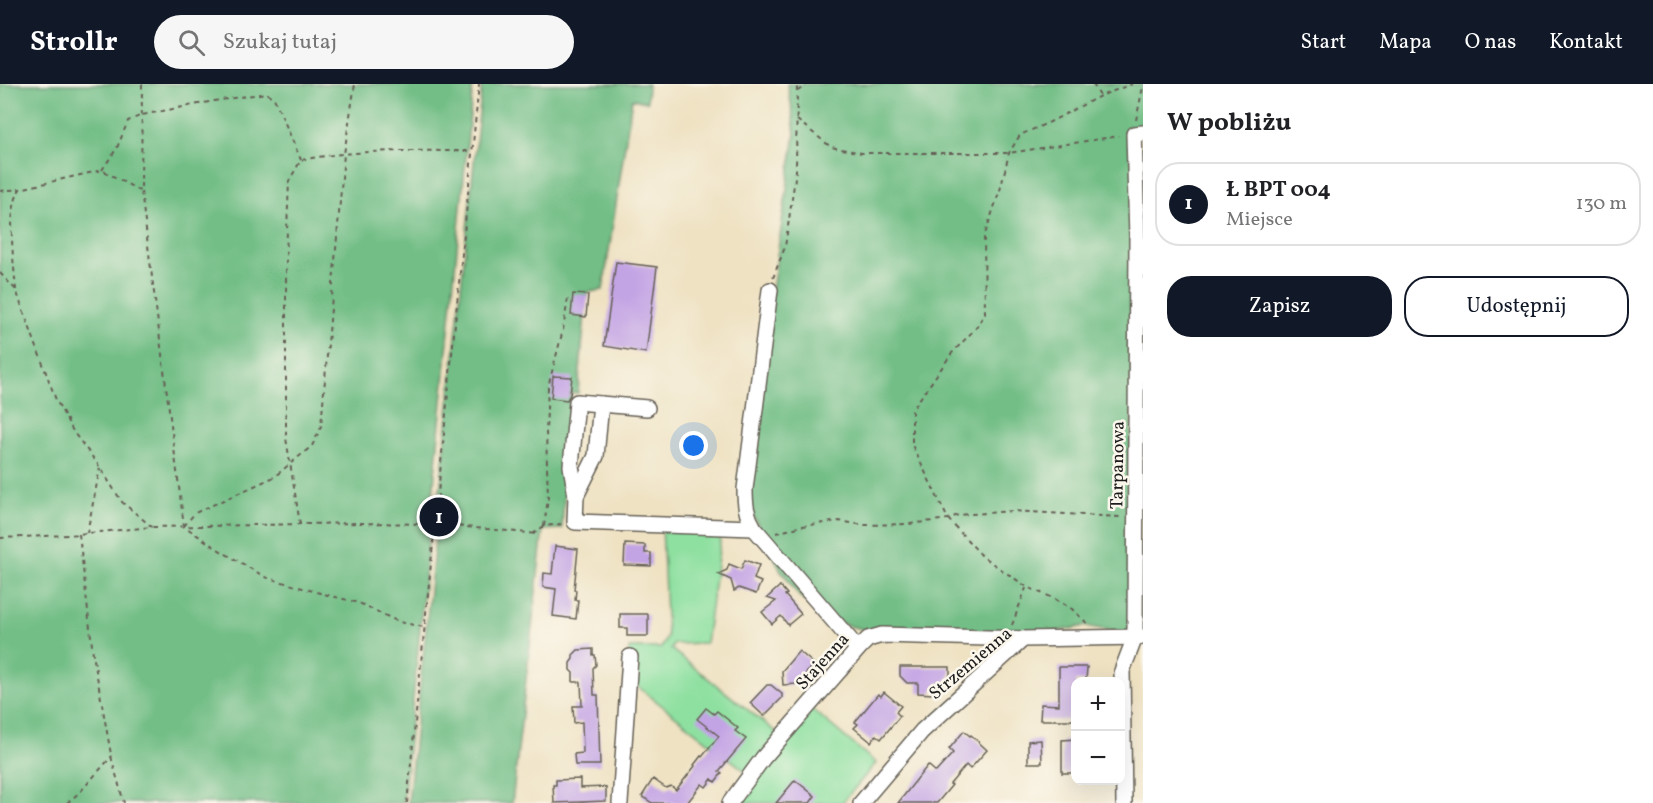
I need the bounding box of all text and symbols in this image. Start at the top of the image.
search box [154,15,574,69]
text: Strollr [30,23,118,62]
icon: search [175,26,208,59]
text: Szukaj tutaj [223,27,337,58]
text: Start [1301,28,1346,57]
text: Mapa [1379,28,1432,57]
text: O nas [1465,28,1516,57]
text: Kontakt [1549,28,1623,57]
text: W pobliżu [1167,105,1291,141]
text: Ł BPT 004 [1226,175,1331,206]
text: 1 [1184,190,1193,218]
text: 130 m [1576,190,1627,218]
text: Miejsce [1226,206,1293,234]
button: Zapisz [1167,276,1392,337]
button: Udostępnij [1404,276,1629,337]
street label: Tarpanowa [1105,421,1132,509]
your location [679,431,708,460]
pin: 1 [420,494,458,540]
street label: Strzemienna [924,622,1018,706]
street label: Stajenna [791,628,856,696]
map controls [1071,677,1125,785]
button: + [1071,677,1125,731]
button: − [1071,731,1125,785]

